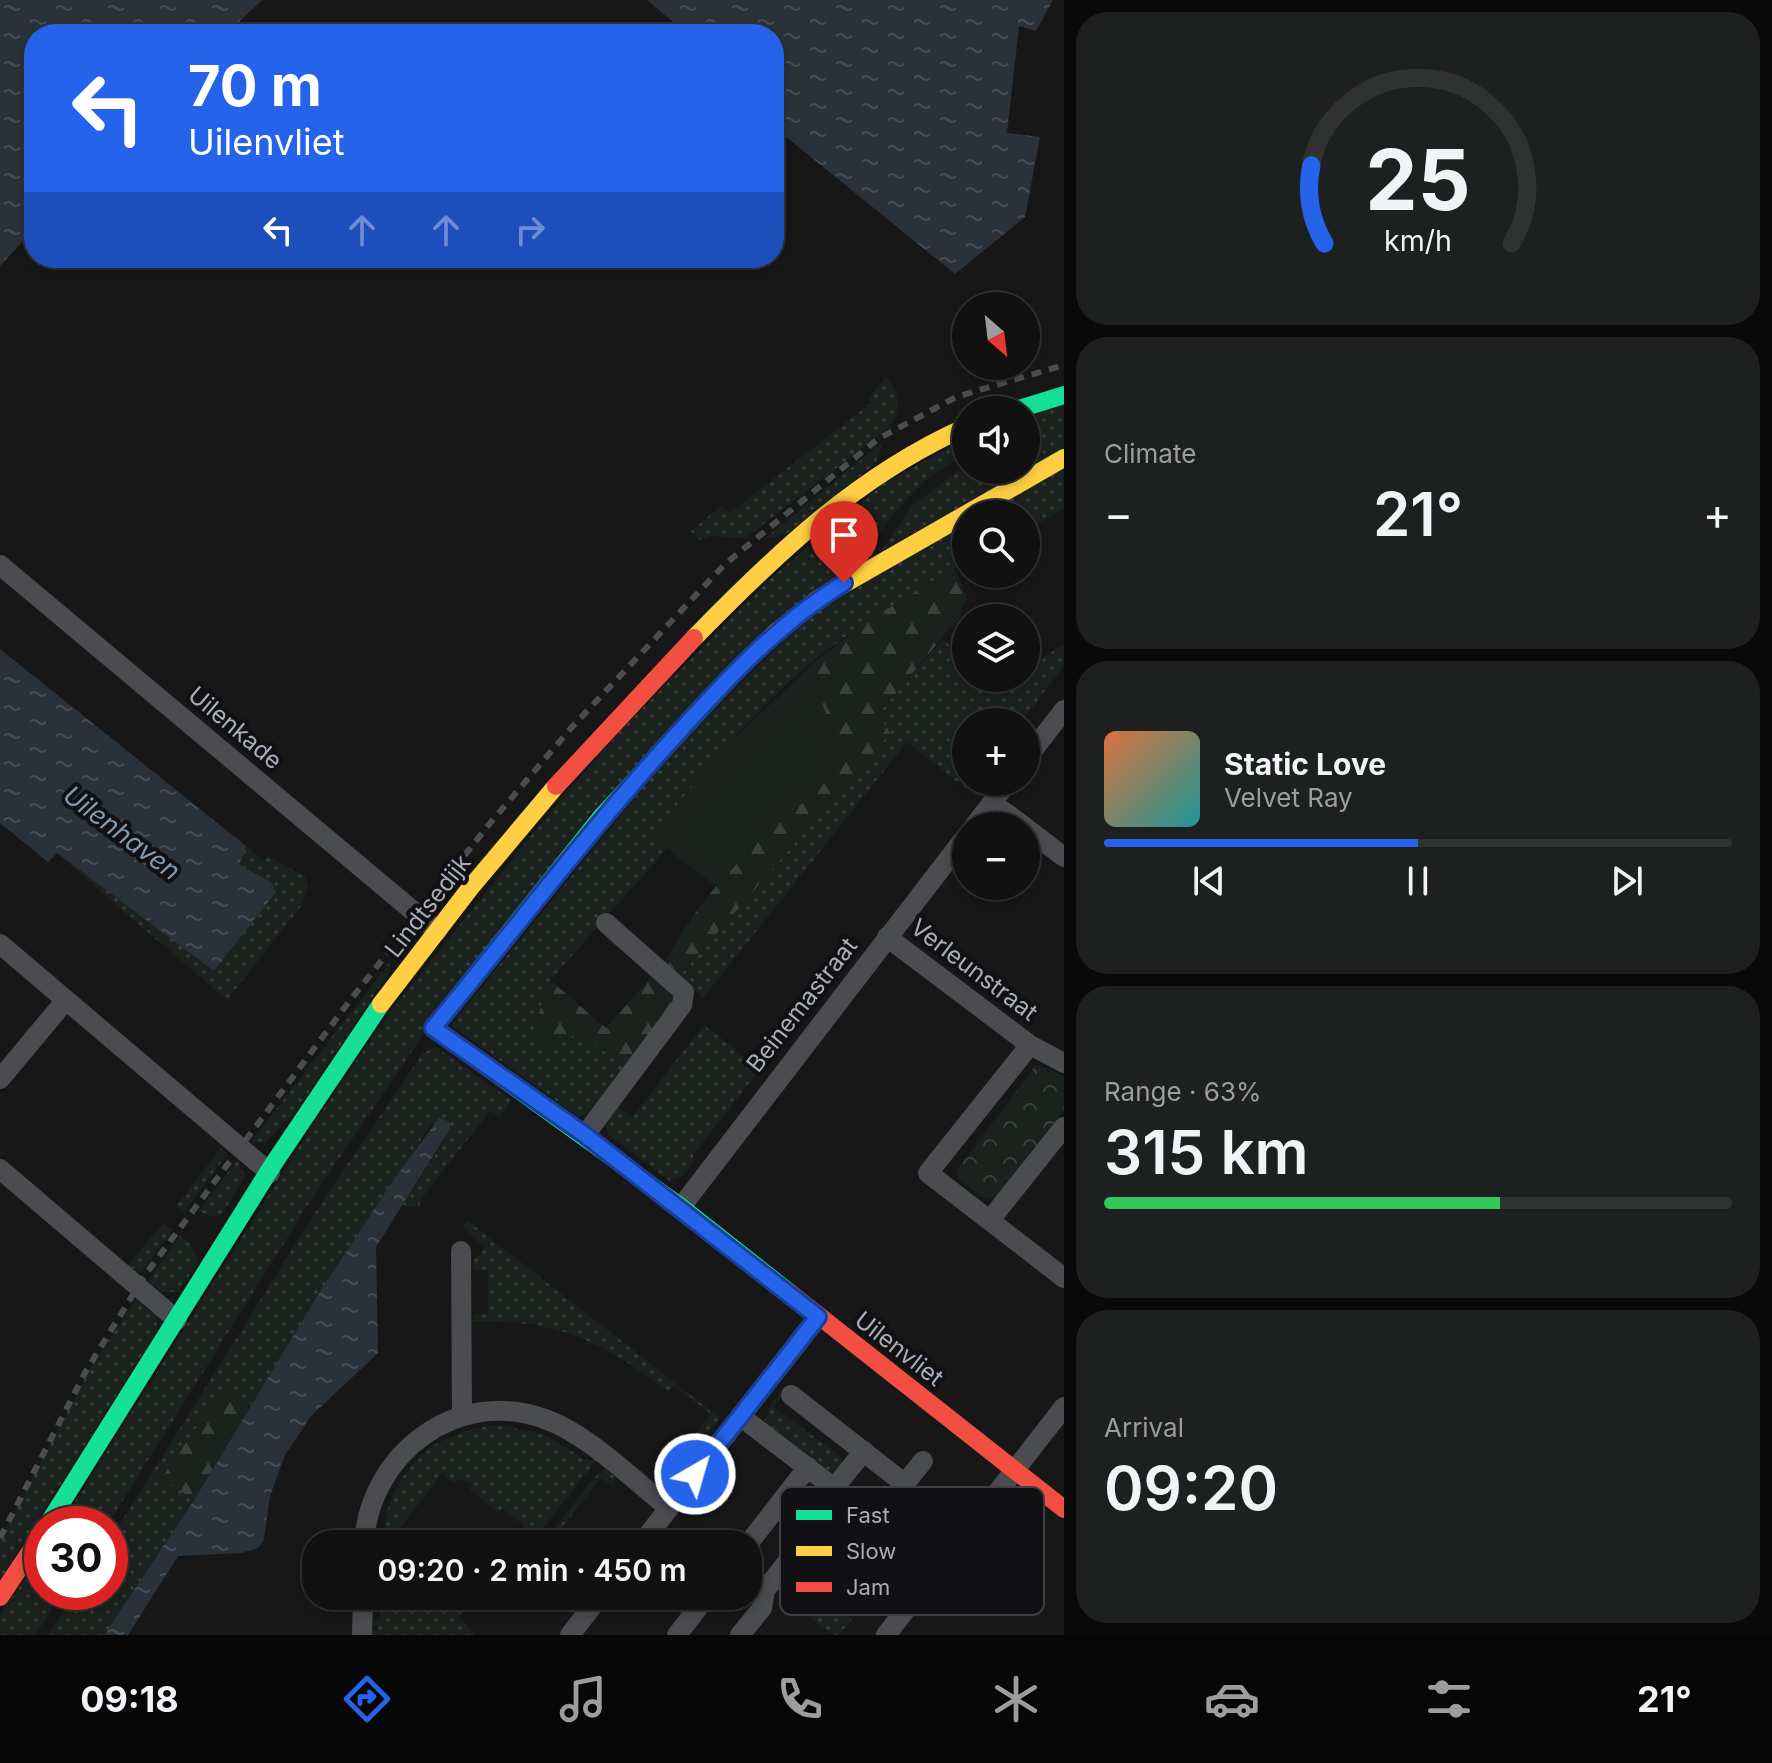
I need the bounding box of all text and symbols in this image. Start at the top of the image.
text: 70 m [188,52,322,120]
icon: left [56,56,160,160]
text: Uilenvliet [188,120,345,164]
text: 25 [1365,129,1471,230]
icon: left [256,208,300,252]
icon: ahead [340,208,384,252]
icon: ahead [424,208,468,252]
icon: right [508,208,552,252]
text: km/h [1384,223,1452,258]
north arrow [952,292,1040,380]
map controls [952,292,1040,900]
button: sound [952,396,1040,484]
text: Climate [1104,438,1196,469]
text: 21° [1373,478,1463,550]
text: − [1104,487,1133,541]
text: + [1703,487,1732,541]
button: search [952,500,1040,588]
pin [810,501,878,583]
icon: arrive [822,513,866,557]
button: layers [952,604,1040,692]
street label: Uilenkade [183,680,288,775]
button: + [952,708,1040,796]
text: Static Love [1224,746,1386,782]
water label: Uilenhaven [58,779,187,886]
text: Velvet Ray [1224,782,1353,813]
button: − [952,812,1040,900]
street label: Lindtsedijk [379,849,477,963]
icon: previous [1187,859,1231,903]
icon: pause [1396,859,1440,903]
icon: next [1605,859,1649,903]
street label: Verleunstraat [905,912,1044,1027]
street label: Beinemastraat [740,932,863,1078]
text: Range · 63% [1104,1076,1262,1107]
text: 315 km [1104,1116,1309,1188]
street label: Uilenvliet [849,1305,949,1392]
text: Arrival [1104,1412,1184,1443]
position arrow [653,1432,737,1516]
text: 09:20 [1104,1452,1278,1524]
legend [780,1487,1044,1615]
text: Fast [846,1502,890,1528]
speed limit sign: 30 [24,1506,128,1610]
text: Slow [846,1538,896,1564]
text: 09:20 · 2 min · 450 m [377,1552,687,1588]
text: Jam [846,1574,890,1600]
icon: directions [339,1671,395,1727]
icon: music [555,1671,611,1727]
icon: phone [772,1671,828,1727]
icon: climate [988,1671,1044,1727]
icon: car [1204,1671,1260,1727]
icon: filters [1421,1671,1477,1727]
text: 09:18 [80,1677,179,1721]
text: 21° [1637,1677,1692,1721]

